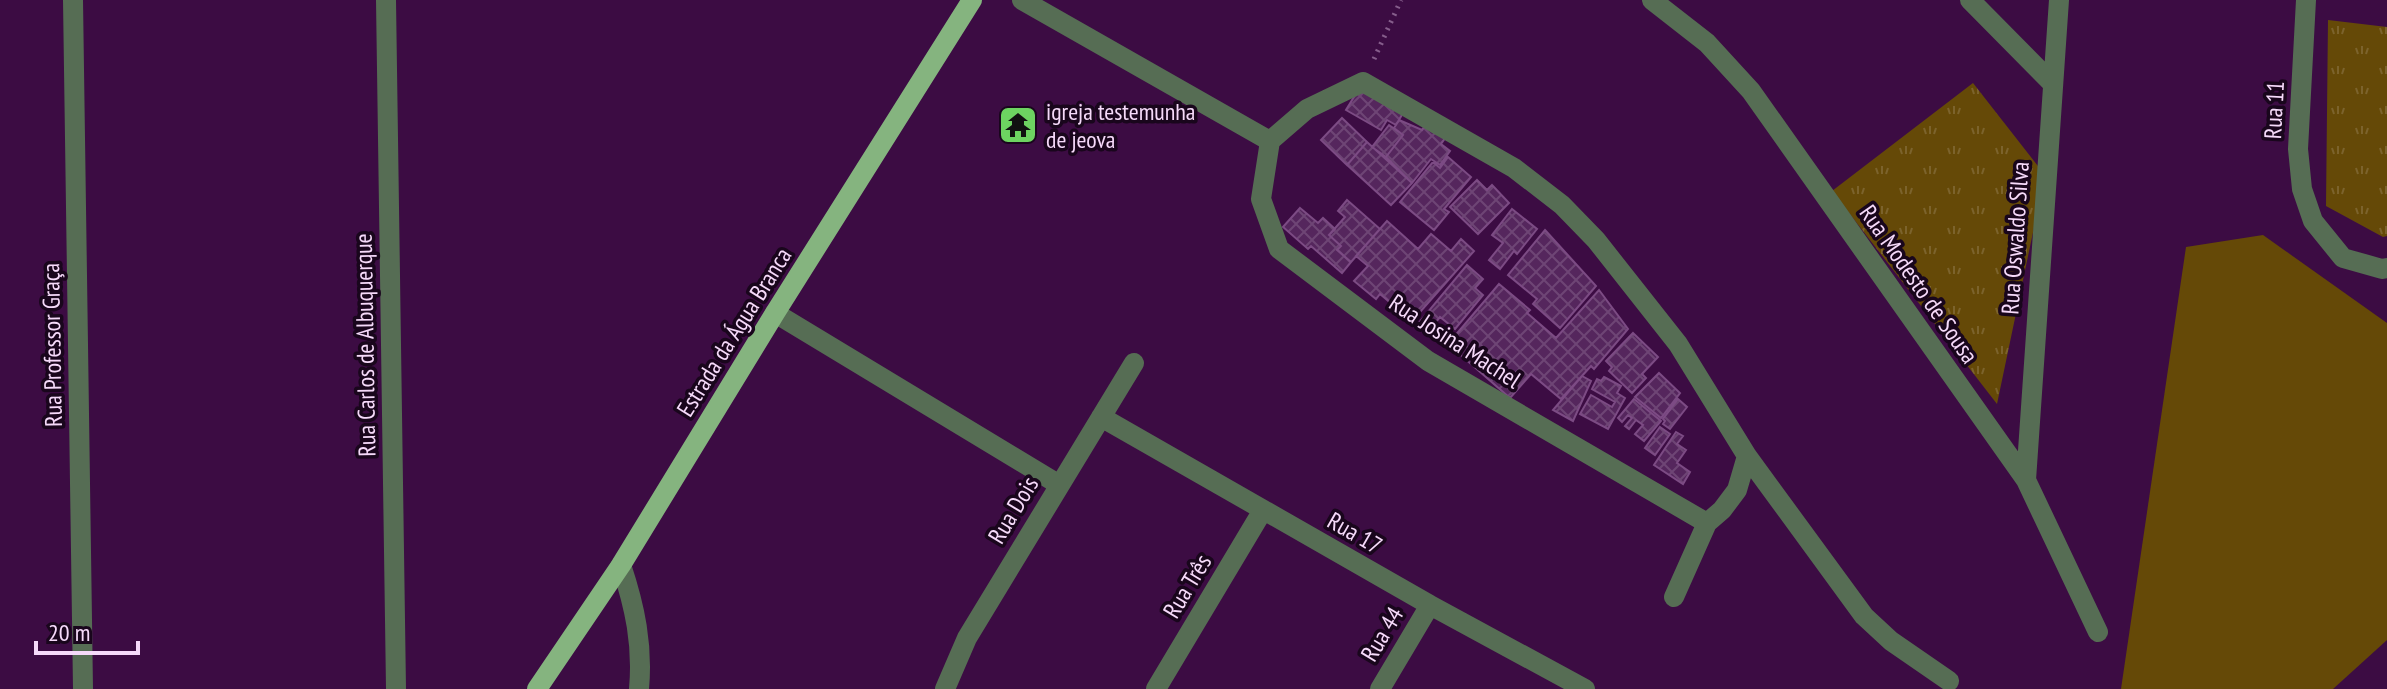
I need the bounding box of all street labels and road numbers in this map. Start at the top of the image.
street label: Rua 11 [2257,80,2291,140]
street label: Rua Oswaldo Silva [1994,161,2036,315]
street label: Rua Modesto de Sousa [1853,199,1985,369]
street label: Rua Carlos de Albuquerque [348,233,382,457]
street label: Estrada da Água Branca [670,242,798,422]
street label: Rua Professor Graça [35,263,69,427]
street label: Rua Josina Machel [1383,287,1527,395]
street label: Rua Dois [981,471,1045,549]
street label: Rua 17 [1322,505,1388,561]
street label: Rua Três [1156,548,1218,624]
street label: Rua 44 [1354,601,1410,667]

